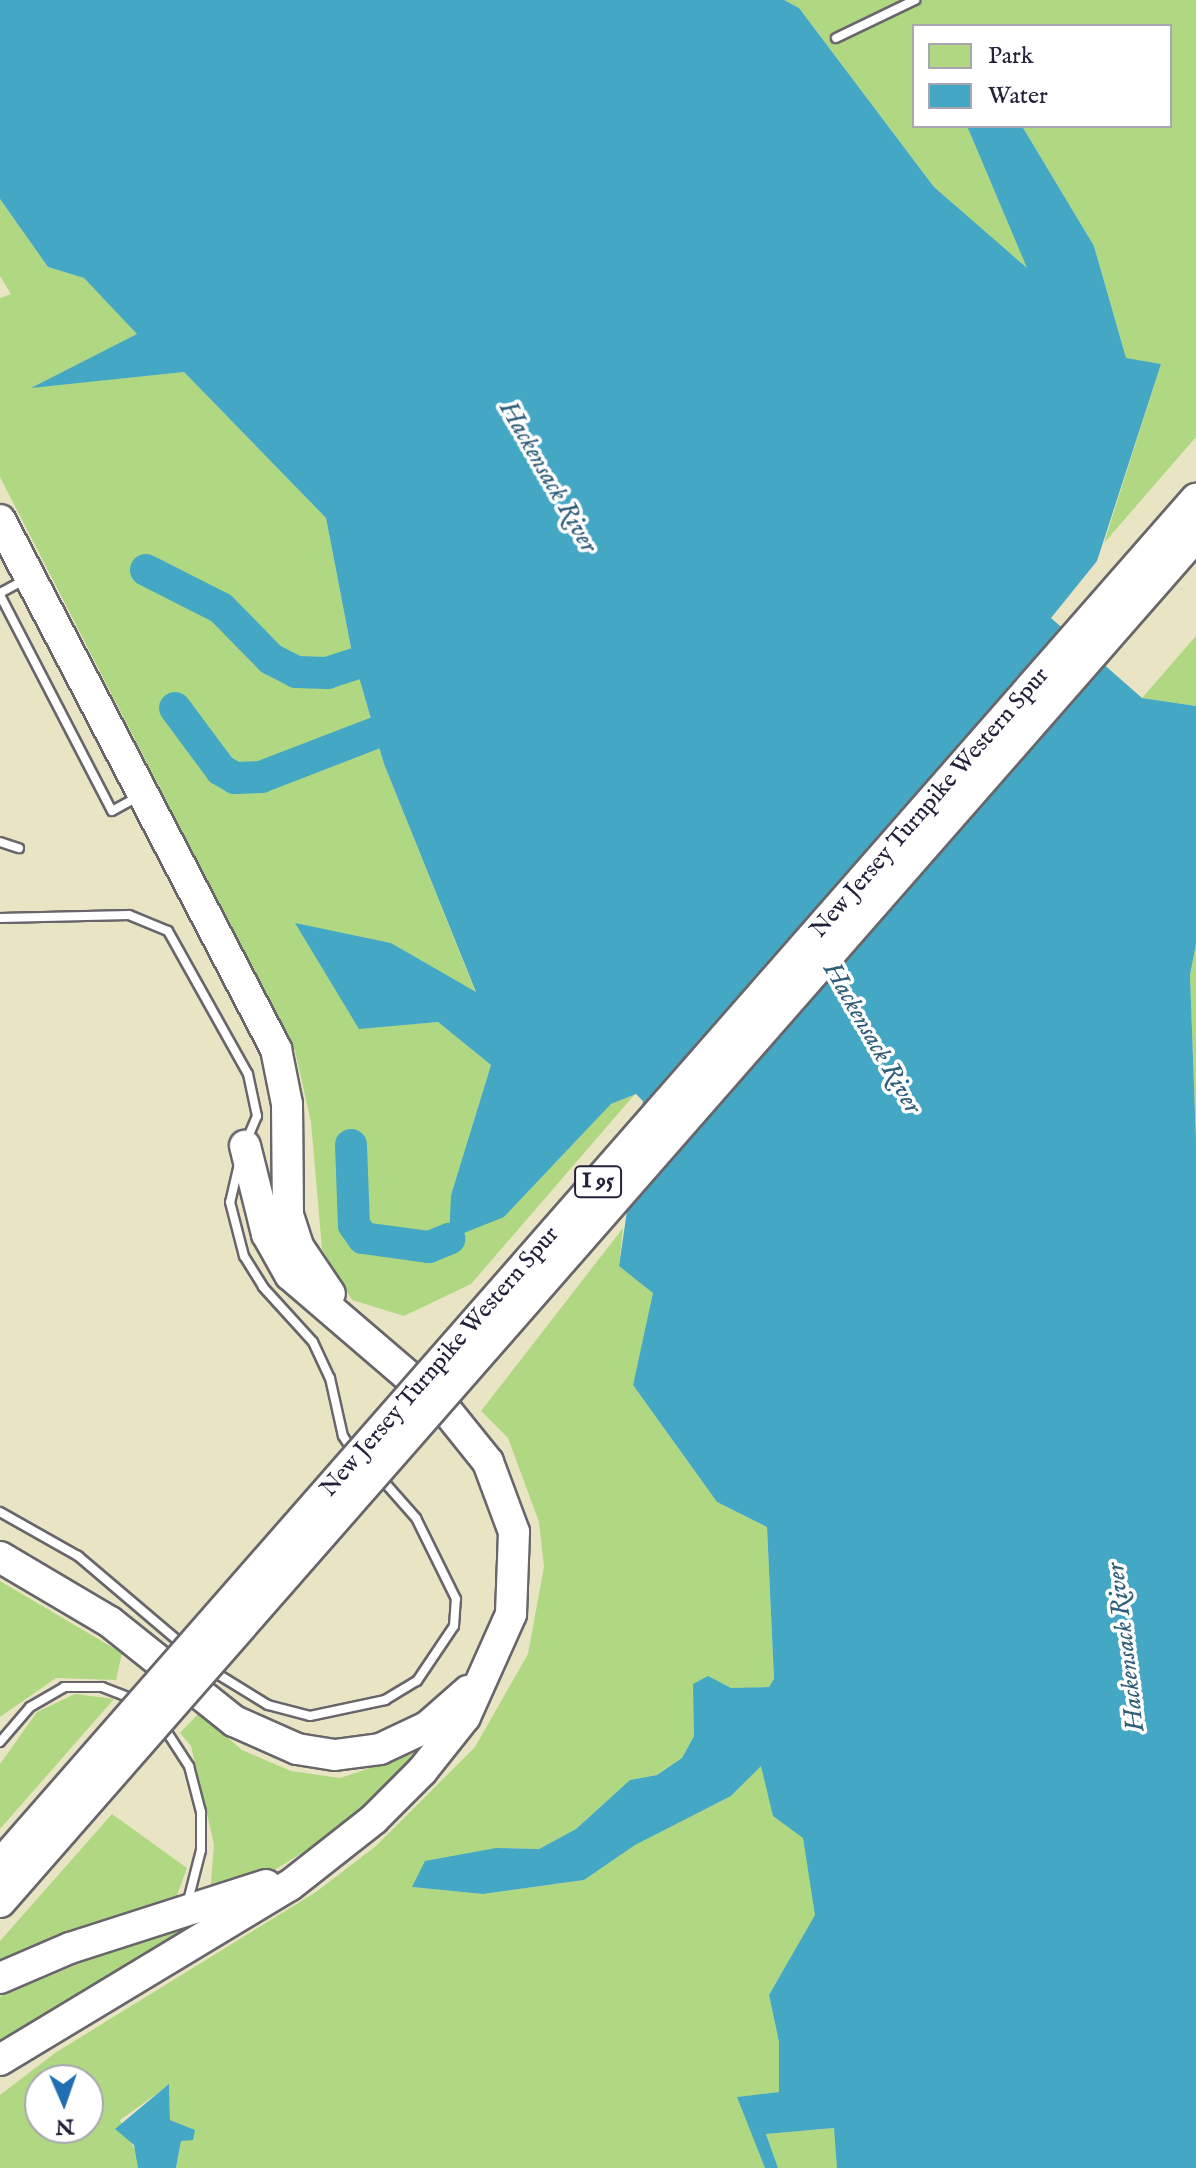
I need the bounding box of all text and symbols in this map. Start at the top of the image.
legend [912,24,1172,128]
text: Park [988,41,1034,72]
text: Water [988,81,1048,112]
water label: Hackensack River [492,396,604,558]
street label: New Jersey Turnpike Western Spur [805,662,1055,944]
water label: Hackensack River [816,957,928,1119]
road number: I 95 [574,1164,622,1200]
street label: New Jersey Turnpike Western Spur [315,1221,565,1503]
water label: Hackensack River [1100,1561,1152,1733]
north arrow [24,2064,104,2144]
text: N [55,2112,75,2140]

